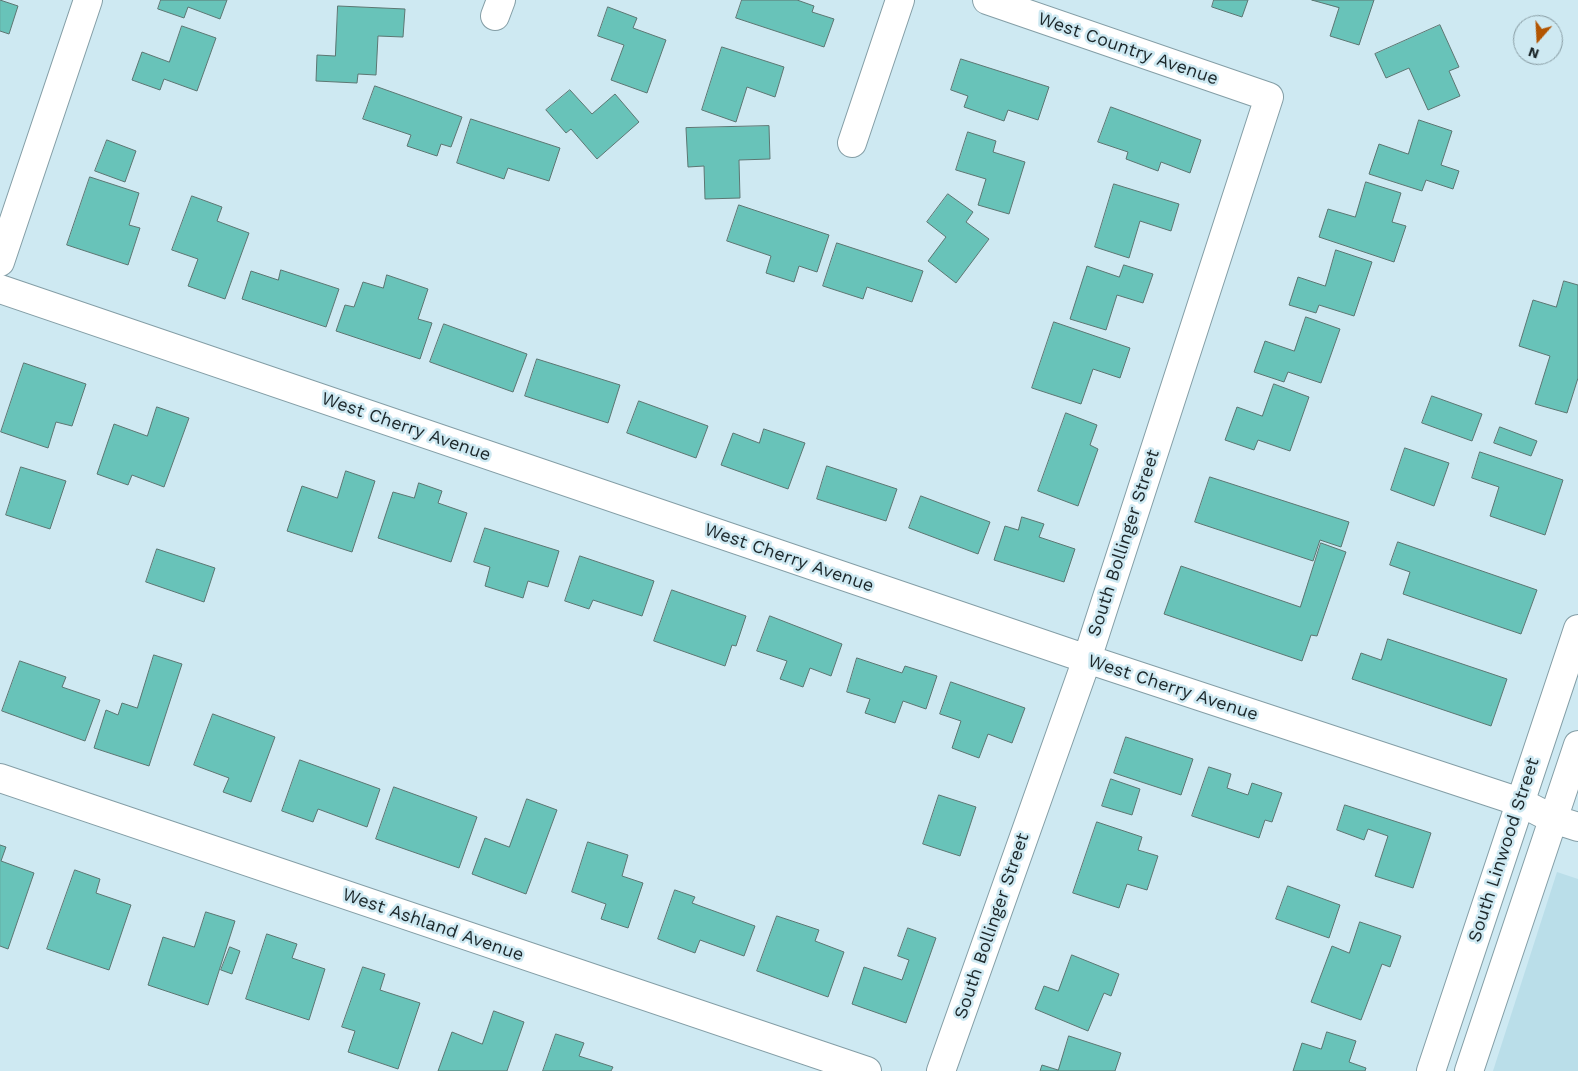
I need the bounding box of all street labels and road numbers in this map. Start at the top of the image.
street label: West Country Avenue [1035,8,1221,90]
street label: West Cherry Avenue [318,388,494,466]
street label: South Bollinger Street [1084,447,1164,639]
street label: West Cherry Avenue [701,519,877,597]
street label: West Cherry Avenue [1085,650,1261,726]
street label: South Linwood Street [1464,755,1544,945]
street label: South Bollinger Street [950,830,1034,1022]
street label: West Ashland Avenue [339,884,527,966]

